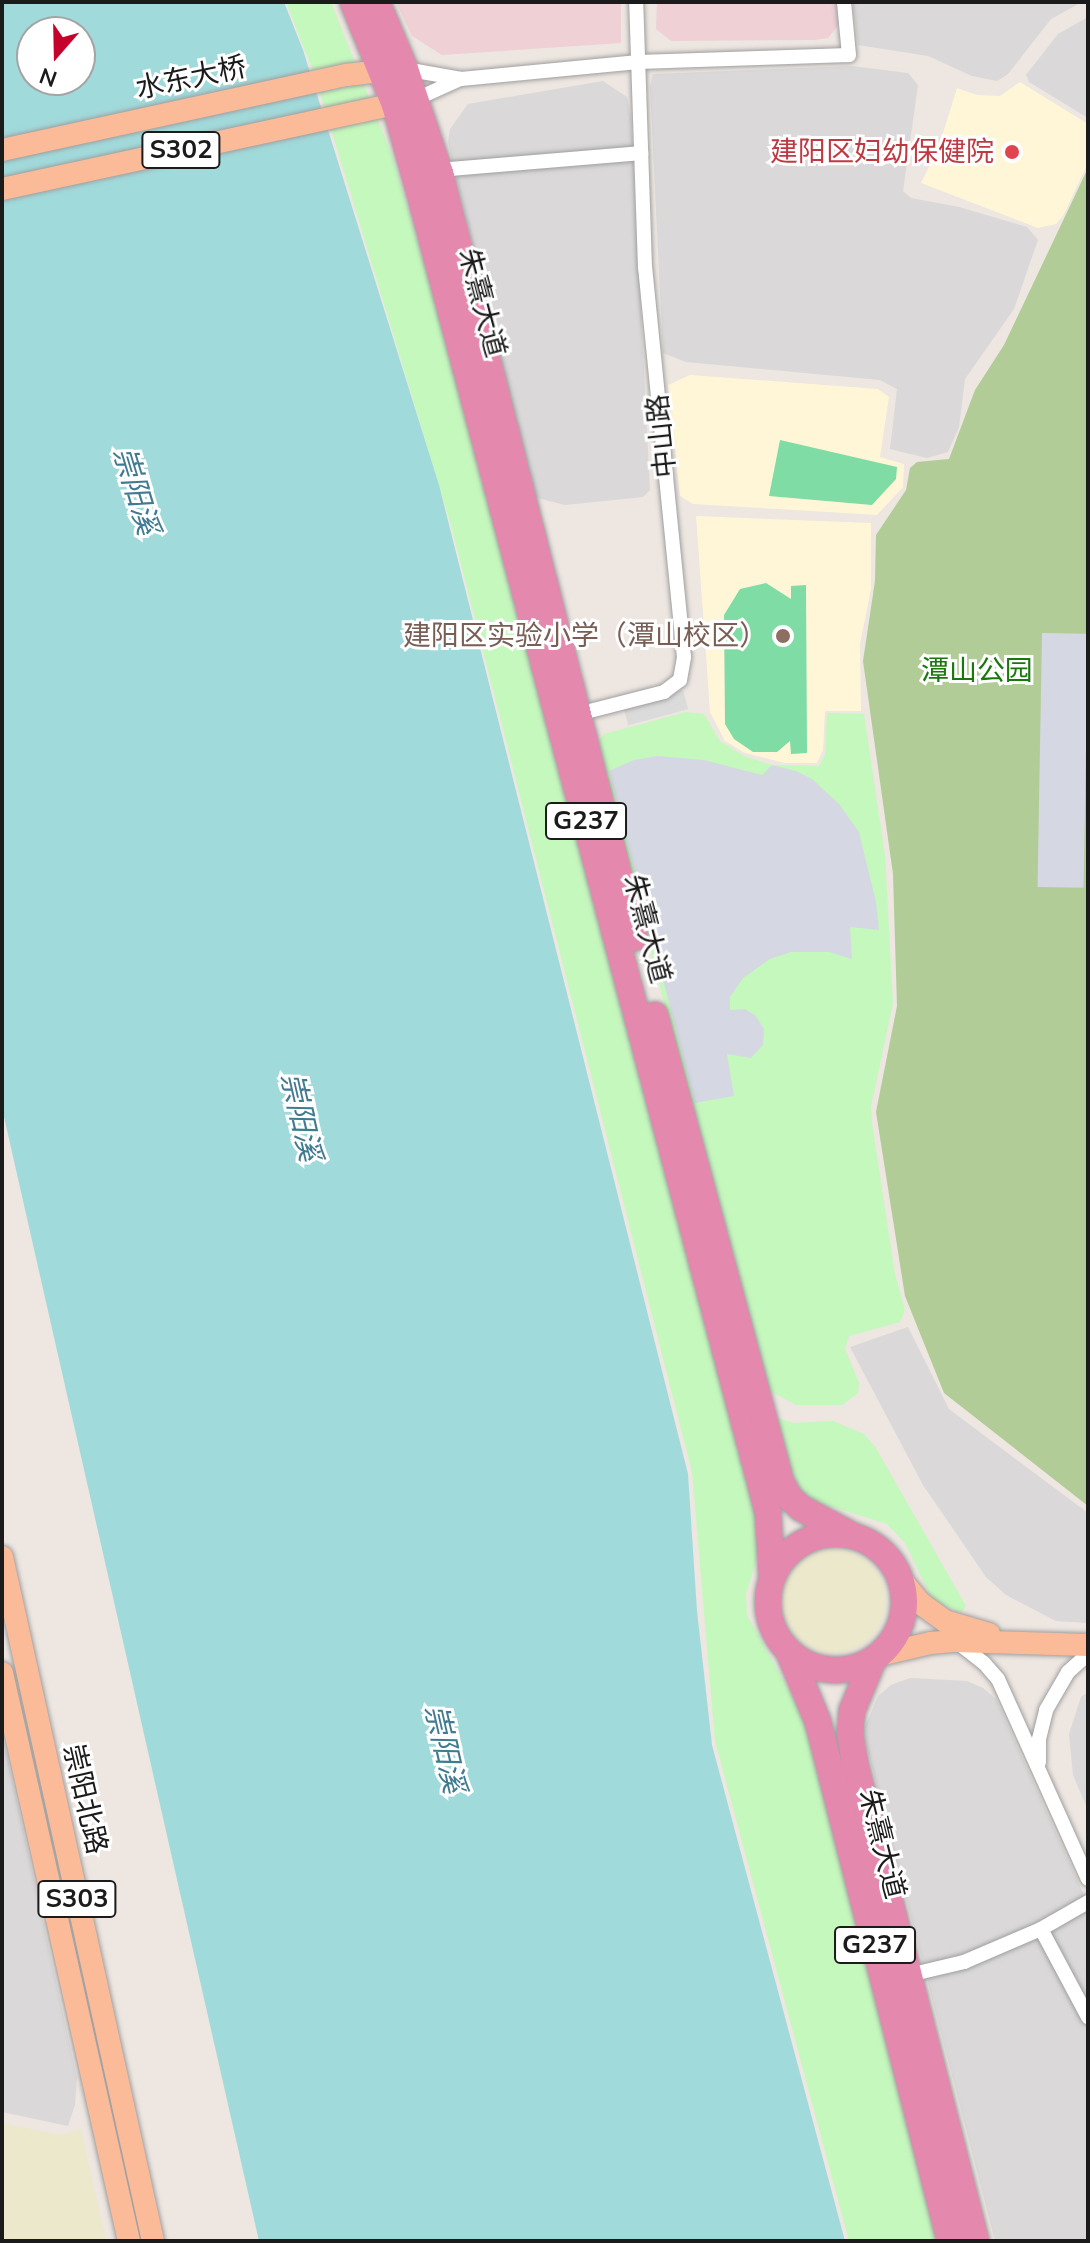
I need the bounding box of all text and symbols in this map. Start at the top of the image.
north arrow [16,16,96,96]
street label: 水东大桥 [133,50,249,106]
text: N [36,60,61,94]
road number: S302 [141,128,221,172]
place label: 建阳区妇幼保健院 [770,135,994,169]
marker: 建阳区妇幼保健院 [1001,141,1023,163]
street label: 朱熹大道 [451,245,513,361]
street label: 中山路 [641,392,683,480]
water label: 崇阳溪 [105,443,165,539]
place label: 建阳区实验小学（潭山校区） [403,619,767,653]
marker: 建阳区实验小学（潭山校区） [774,627,792,645]
park label: 潭山公园 [921,654,1033,688]
road number: G237 [544,799,628,843]
street label: 朱熹大道 [616,871,678,987]
water label: 崇阳溪 [272,1069,328,1165]
water label: 崇阳溪 [416,1701,472,1797]
street label: 崇阳北路 [56,1741,114,1857]
street label: 朱熹大道 [852,1786,912,1902]
road number: S303 [37,1877,117,1921]
road number: G237 [833,1923,917,1967]

